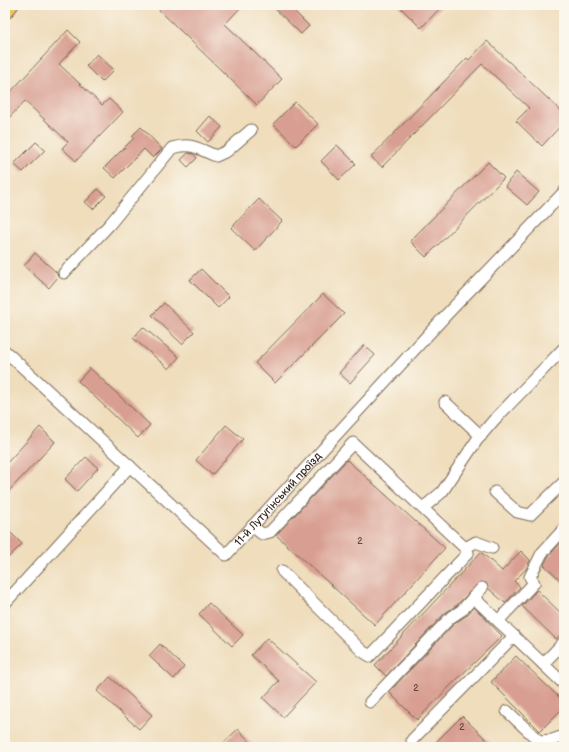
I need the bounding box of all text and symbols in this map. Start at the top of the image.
street label: 11-й Лутугінський проїзд [232,449,324,549]
house number: 2 [357,536,363,547]
house number: 2 [413,683,419,694]
house number: 2 [459,722,465,733]

